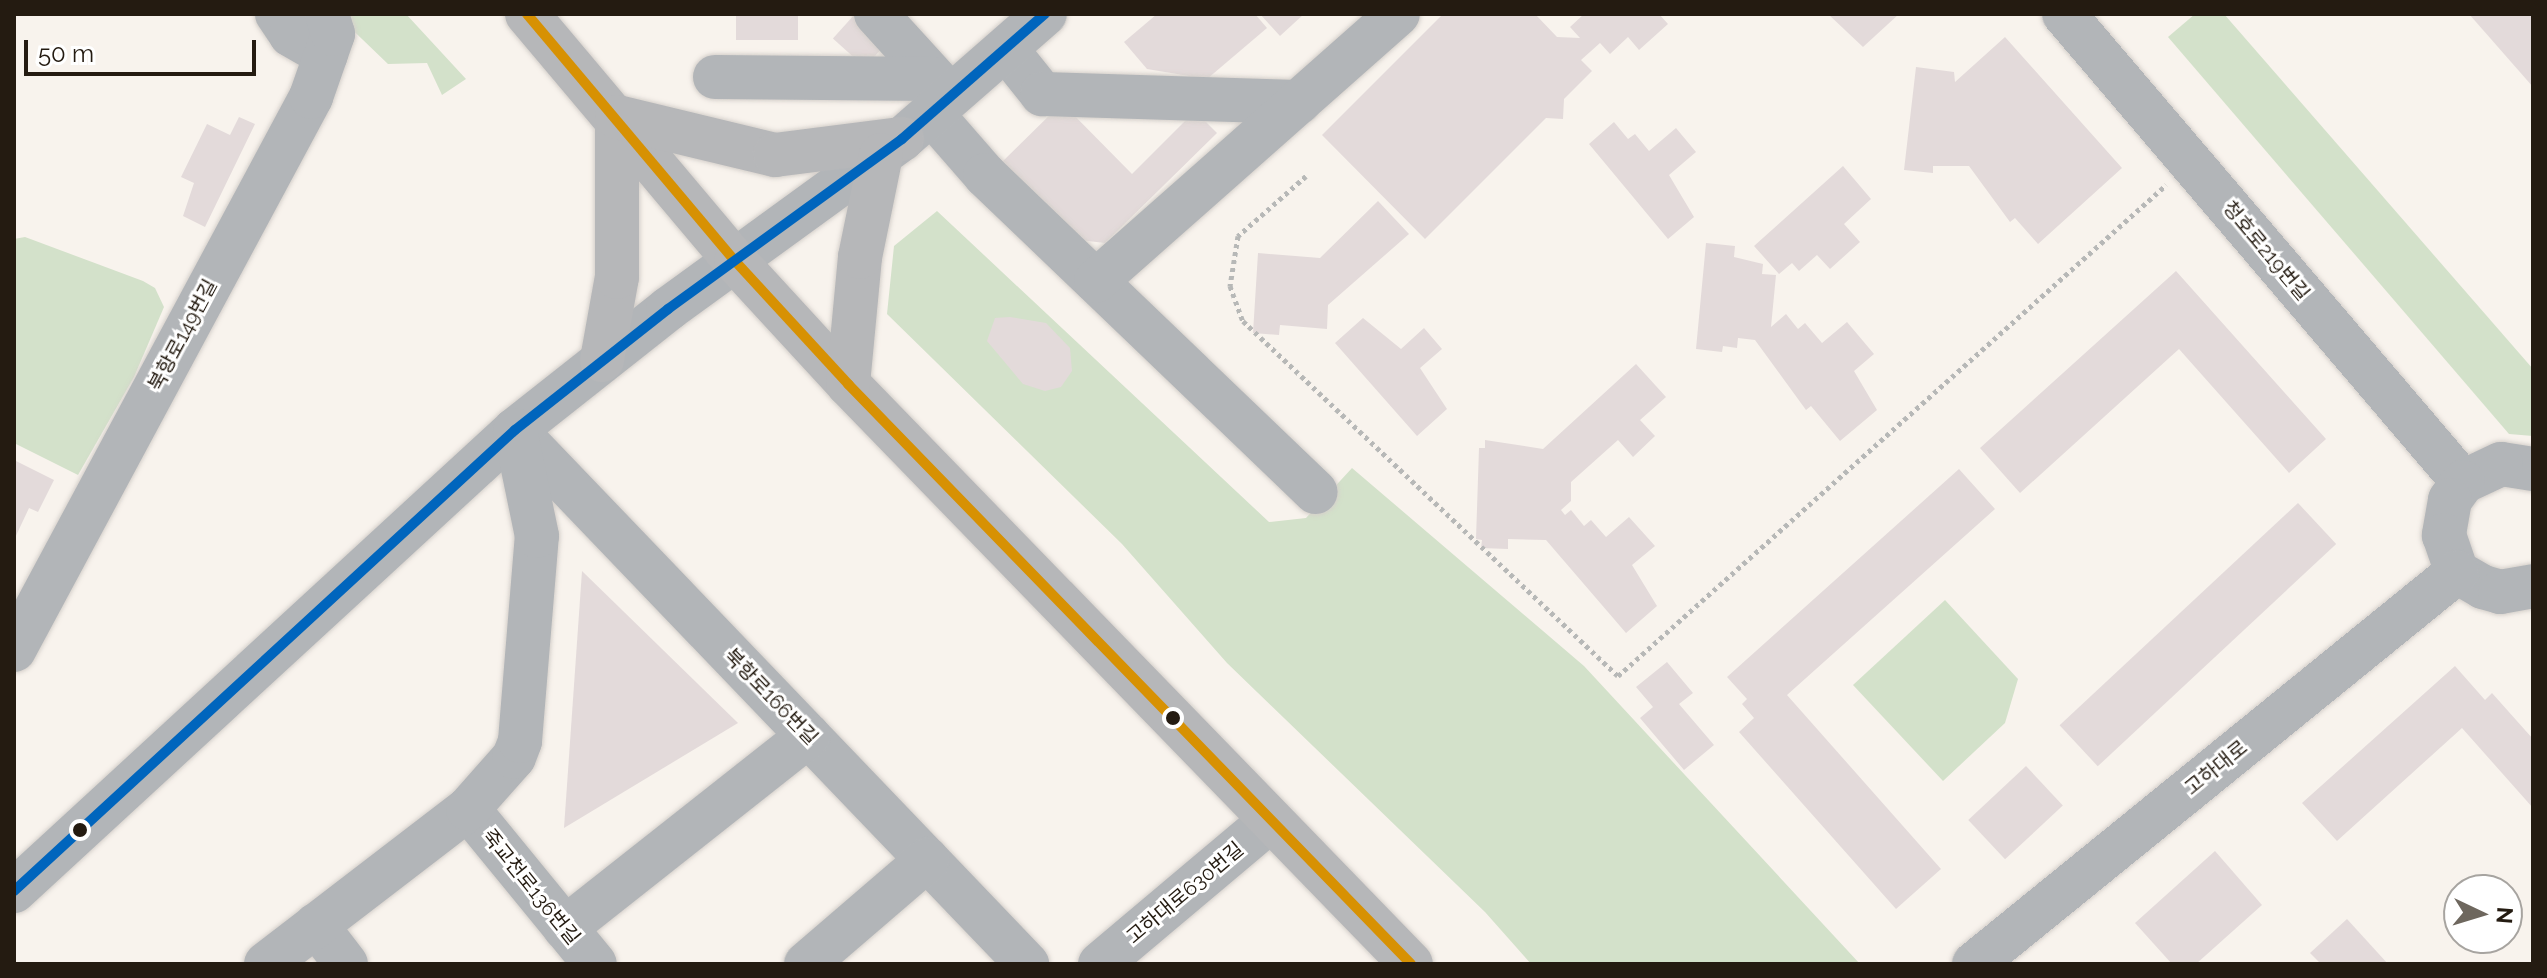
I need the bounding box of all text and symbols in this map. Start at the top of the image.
scale bar [28,24,260,74]
text: 50 m [38,39,94,68]
street label: 청호로219번길 [2217,196,2315,306]
street label: 북항로149번길 [143,275,223,395]
street label: 북항로166번길 [719,644,823,750]
unlabelled marker [1165,710,1181,726]
street label: 고하대로 [2180,736,2252,800]
unlabelled marker [72,822,88,838]
street label: 죽교천로136번길 [477,824,585,950]
street label: 고하대로630번길 [1122,837,1248,949]
north arrow [2443,874,2523,954]
text: N [2491,906,2519,925]

